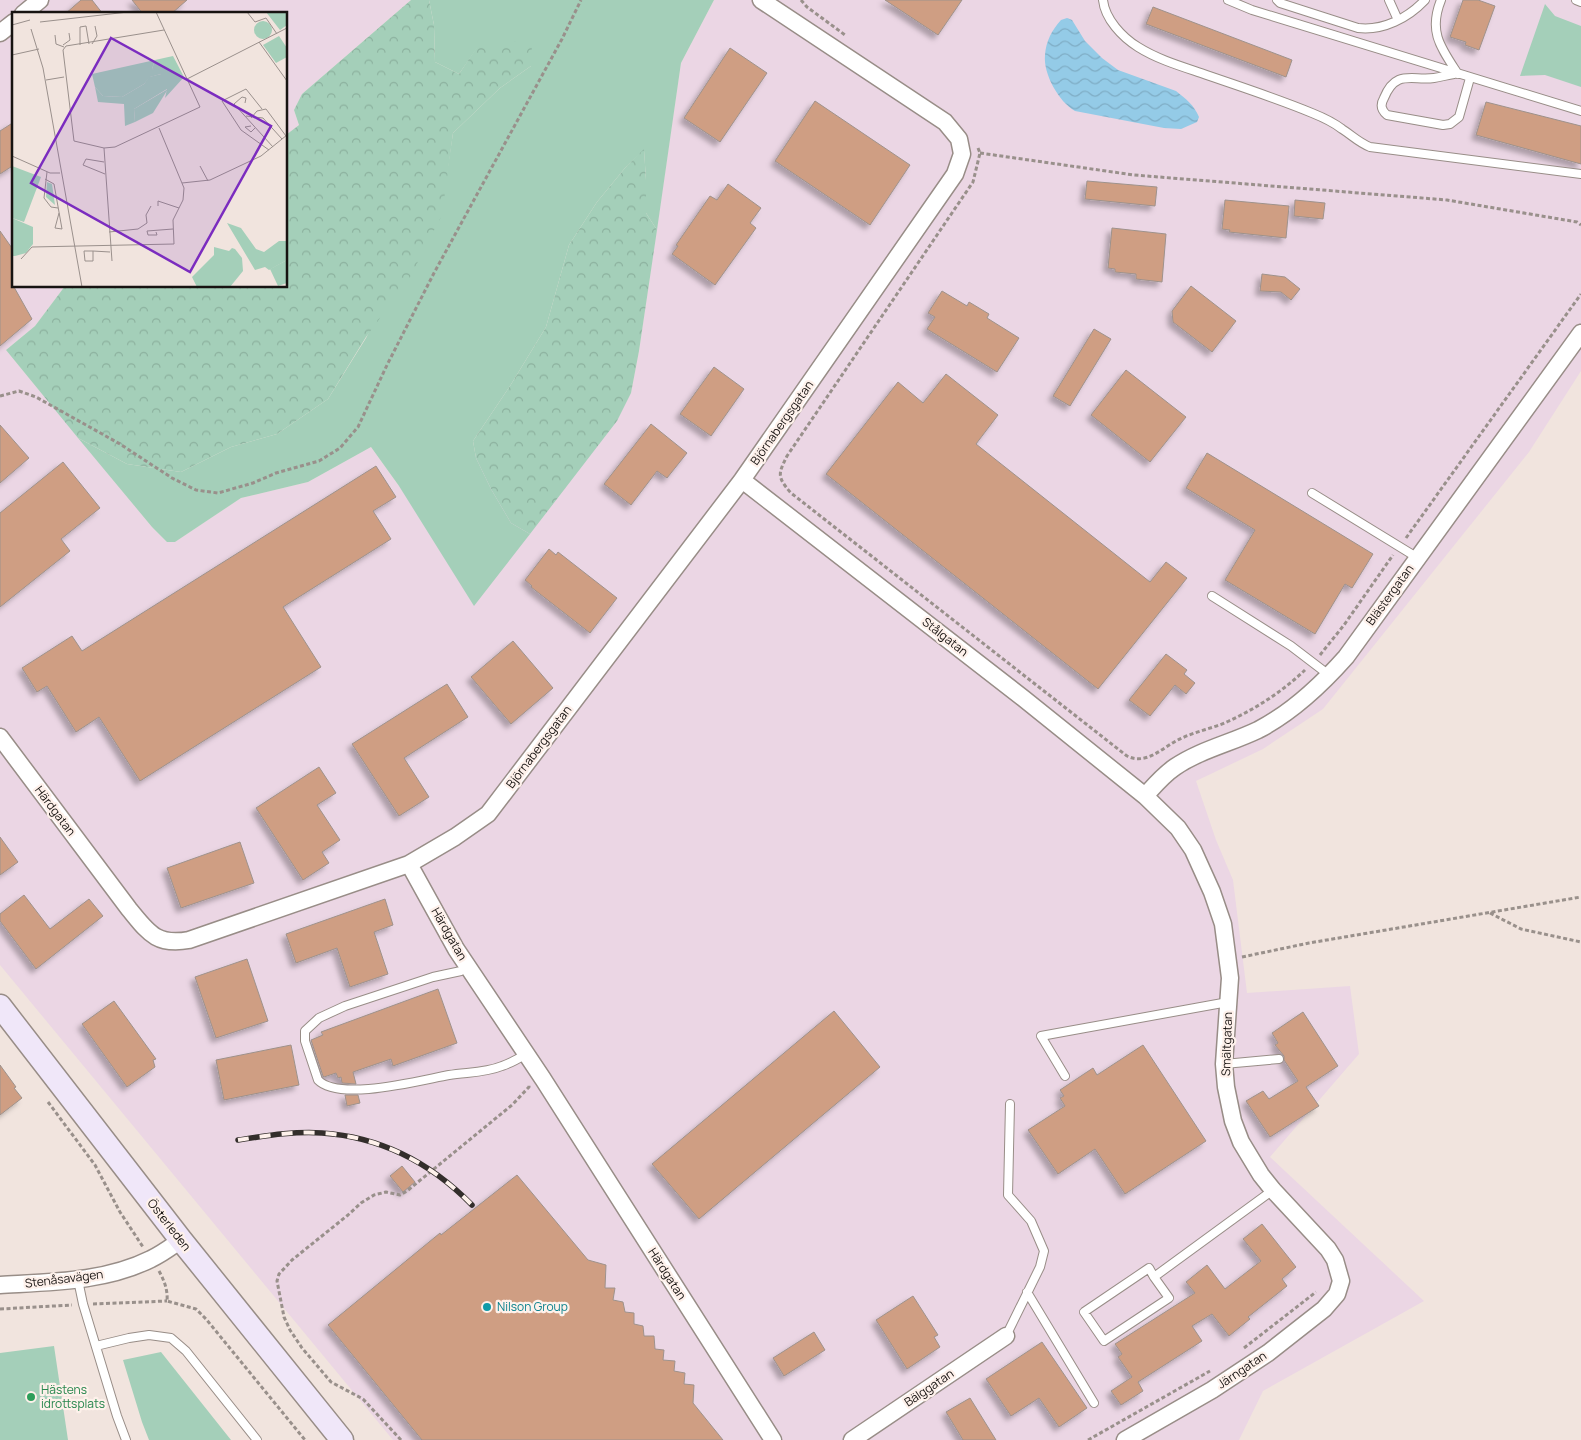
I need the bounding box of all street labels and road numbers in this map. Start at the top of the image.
street label: Björnabergsgatan [746,377,817,468]
street label: Blästergatan [1362,561,1417,628]
street label: Stålgatan [919,613,972,660]
street label: Björnabergsgatan [502,702,575,792]
street label: Härdgatan [31,782,80,839]
street label: Härdgatan [427,904,471,963]
street label: Smältgatan [1217,1012,1236,1076]
street label: Österleden [144,1195,195,1254]
street label: Härdgatan [644,1245,691,1303]
street label: Stenåsavägen [24,1265,104,1292]
street label: Järngatan [1214,1347,1270,1392]
street label: Bälggatan [901,1365,957,1410]

